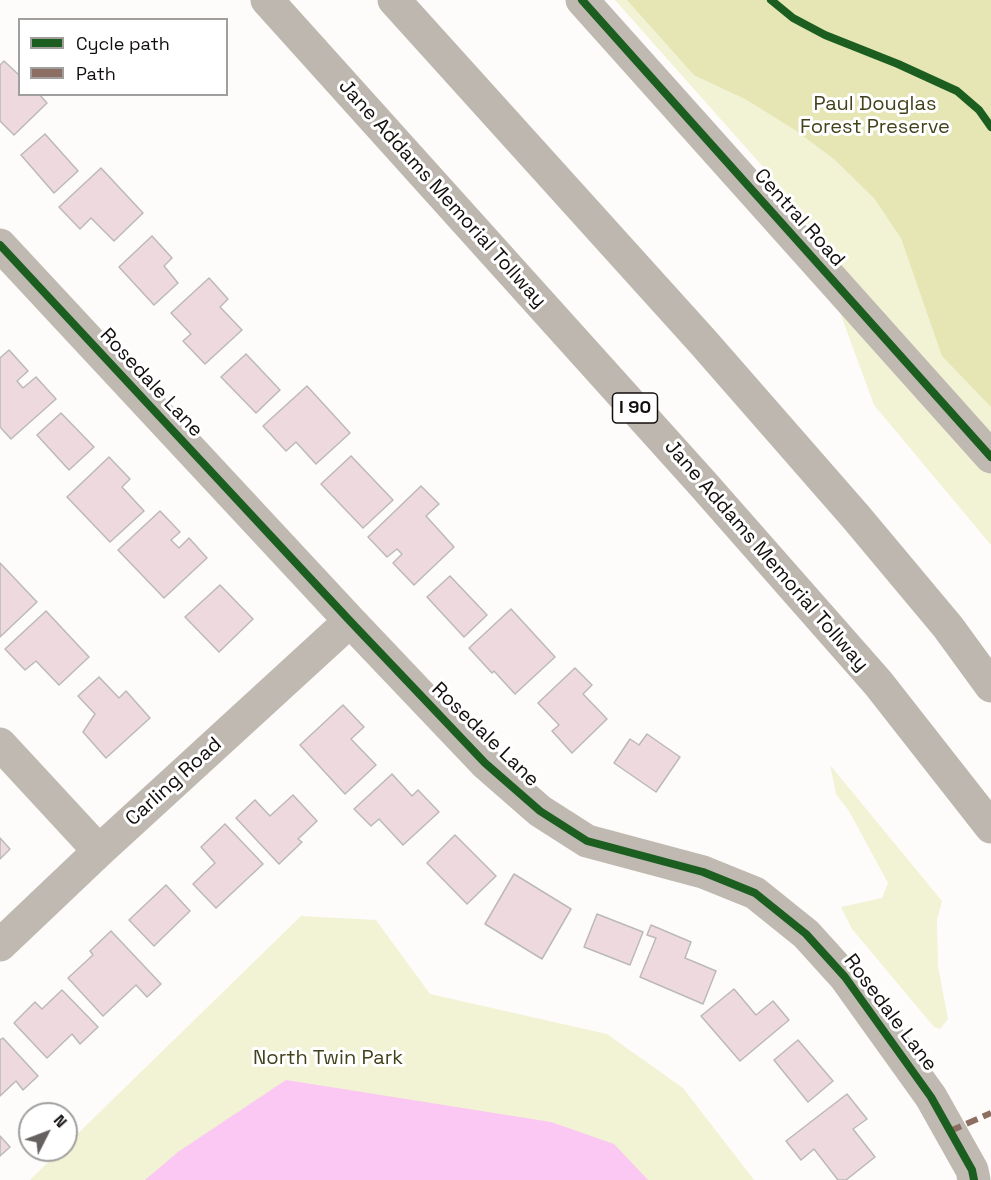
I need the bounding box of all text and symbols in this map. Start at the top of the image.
legend [18,18,228,96]
text: Cycle path [76,32,170,55]
text: Path [76,62,116,85]
street label: Jane Addams Memorial Tollway [333,75,551,313]
park label: Paul Douglas Forest Preserve [800,93,950,140]
street label: Central Road [749,164,849,272]
street label: Rosedale Lane [94,324,208,442]
road number: I 90 [612,393,658,423]
street label: Jane Addams Memorial Tollway [659,435,873,677]
street label: Rosedale Lane [426,678,544,792]
street label: Carling Road [121,733,227,831]
street label: Rosedale Lane [838,950,942,1076]
park label: North Twin Park [253,1047,403,1071]
north arrow [18,1102,78,1162]
text: N [49,1110,72,1132]

